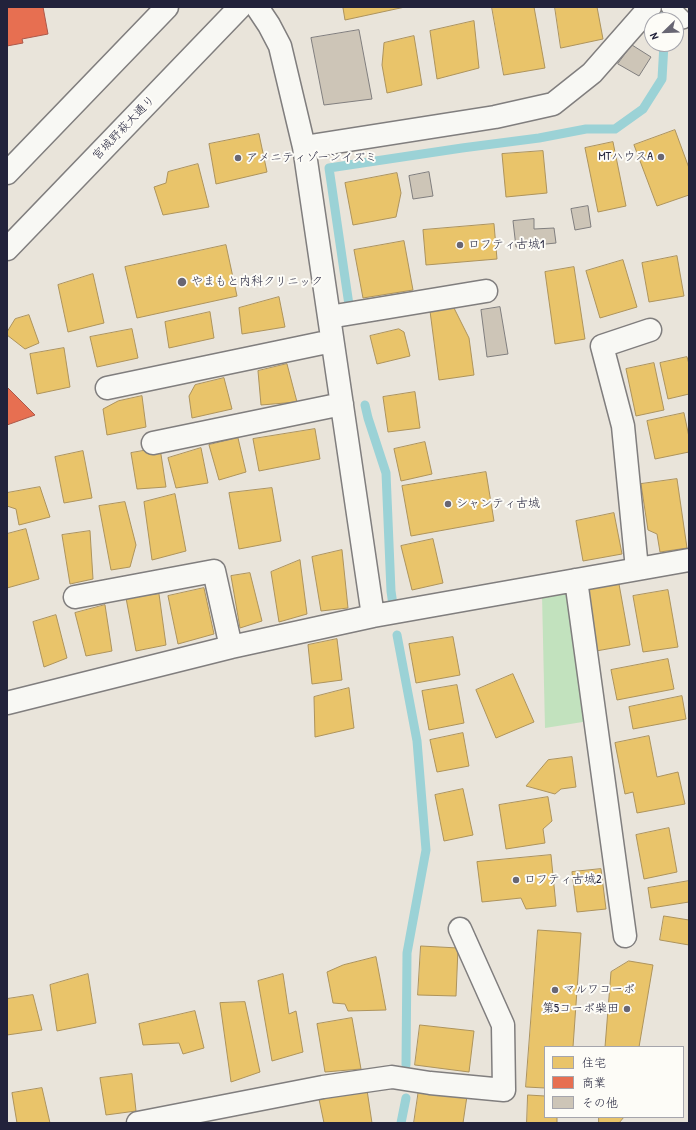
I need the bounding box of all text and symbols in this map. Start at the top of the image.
north arrow [644,12,684,52]
text: N [646,31,661,42]
street label: 宮城野萩大通り [90,93,158,163]
place label: MTハウスA [598,150,653,164]
place label: アメニティゾーンイズミ [246,151,377,165]
marker: MTハウスA [656,152,666,162]
marker: アメニティゾーンイズミ [233,153,243,163]
place label: ロフティ古城1 [468,238,544,252]
marker: ロフティ古城1 [455,240,465,250]
place label: やまもと内科クリニック [191,275,323,289]
marker: やまもと内科クリニック [176,276,188,288]
place label: シャンティ古城 [456,497,540,511]
marker: シャンティ古城 [443,499,453,509]
place label: ロフティ古城2 [524,873,602,887]
marker: ロフティ古城2 [511,875,521,885]
place label: マルワコーポ [563,983,635,997]
marker: マルワコーポ [550,985,560,995]
place label: 第5コーポ柴田 [542,1002,619,1016]
marker: 第5コーポ柴田 [622,1004,632,1014]
legend [544,1046,684,1118]
text: 住宅 [582,1054,606,1071]
text: 商業 [582,1074,606,1091]
text: その他 [582,1094,618,1111]

